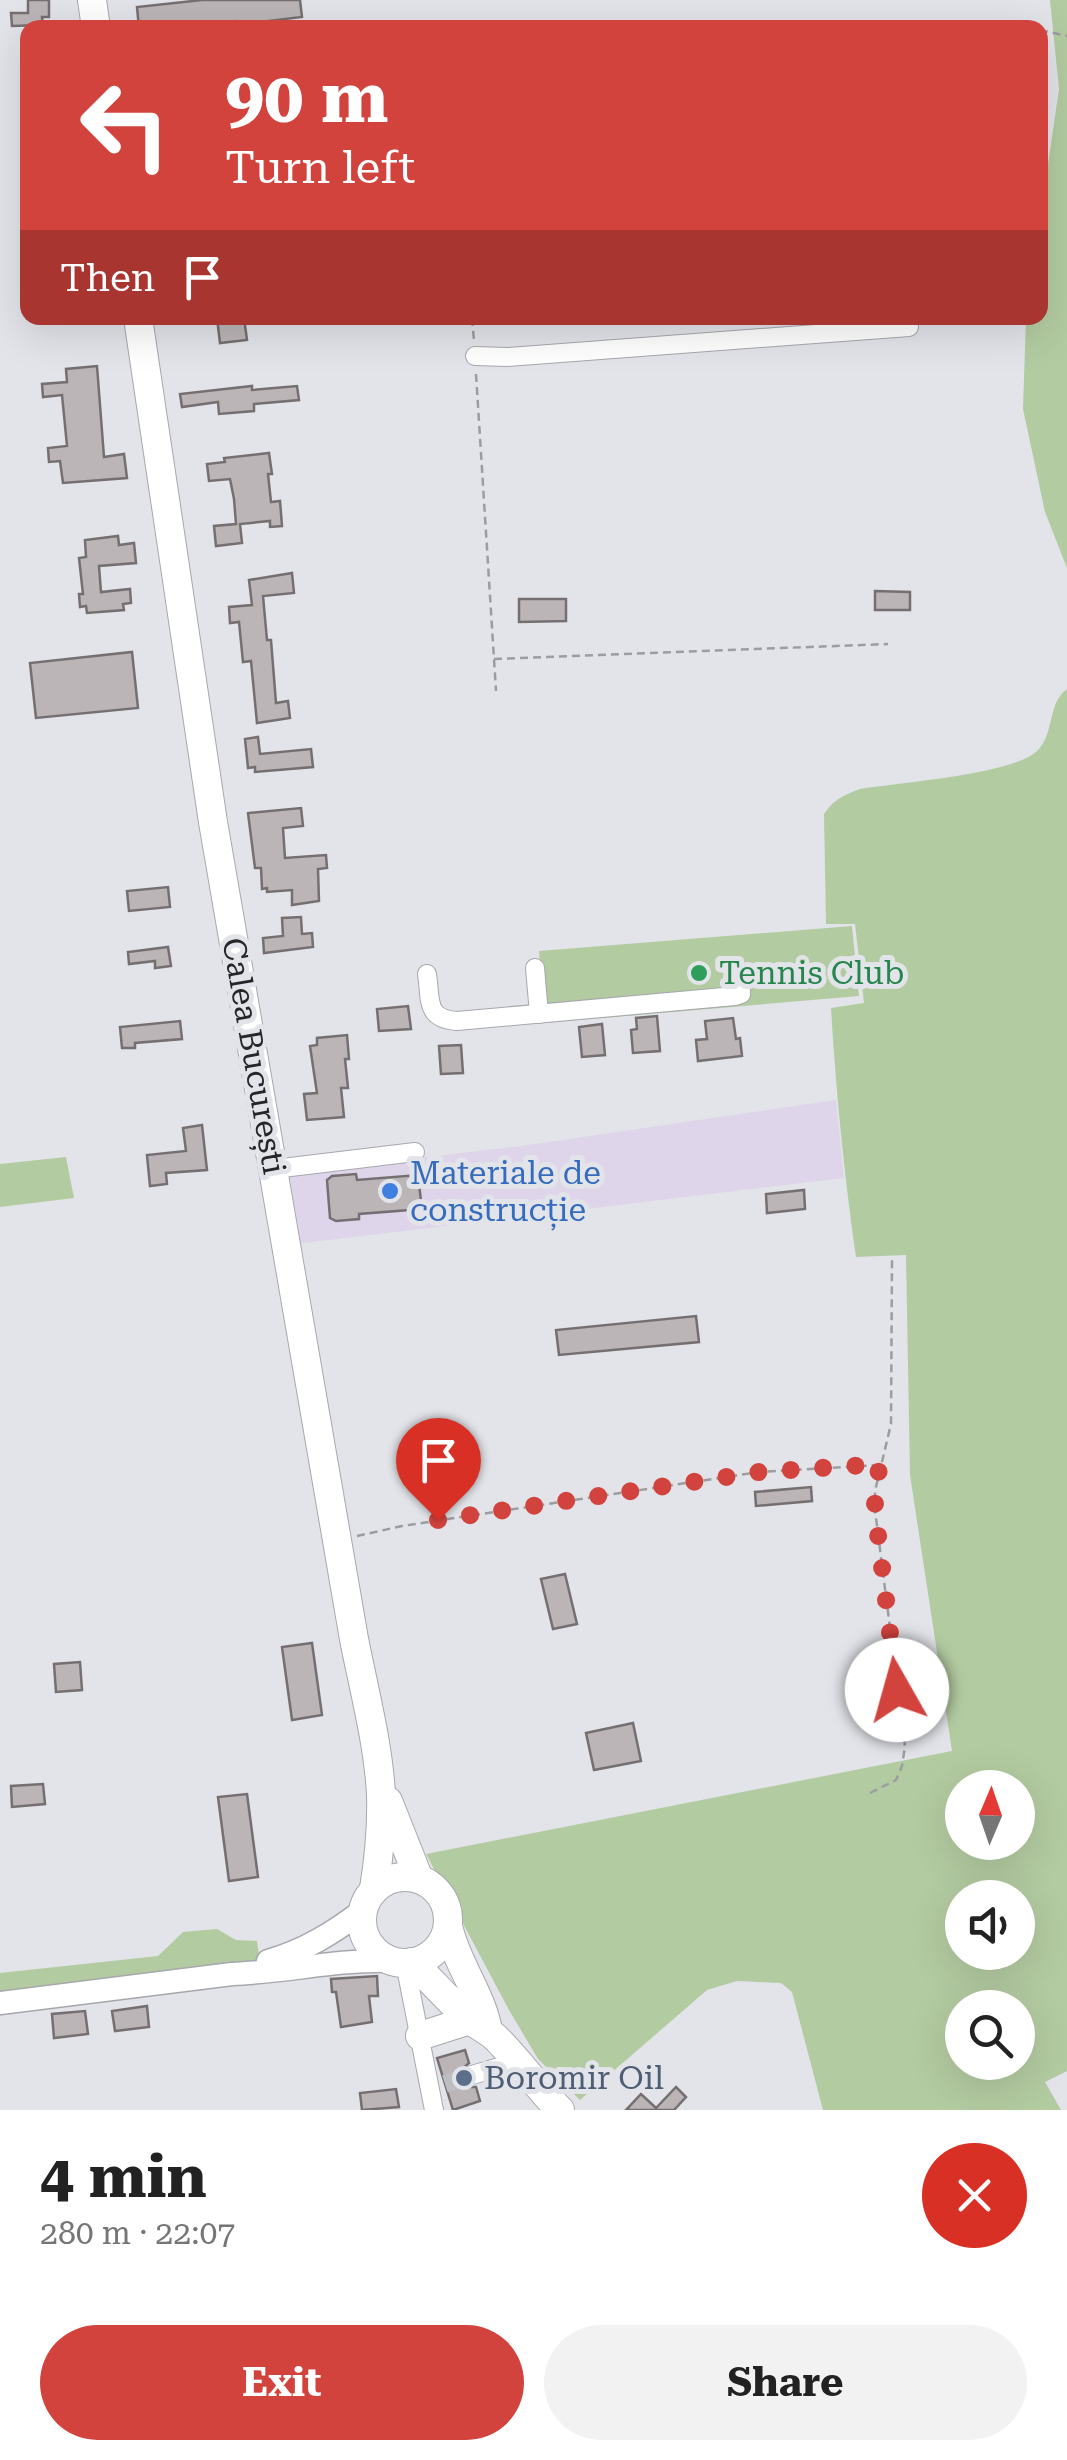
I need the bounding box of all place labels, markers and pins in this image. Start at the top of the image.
place label: Tennis Club [719,954,904,992]
marker: Tennis Club [688,962,710,984]
place label: Materiale de construcție [410,1154,601,1231]
marker: Materiale de construcție [379,1180,401,1202]
pin [396,1418,481,1521]
place label: Boromir Oil [484,2059,664,2097]
marker: Boromir Oil [453,2067,475,2089]

